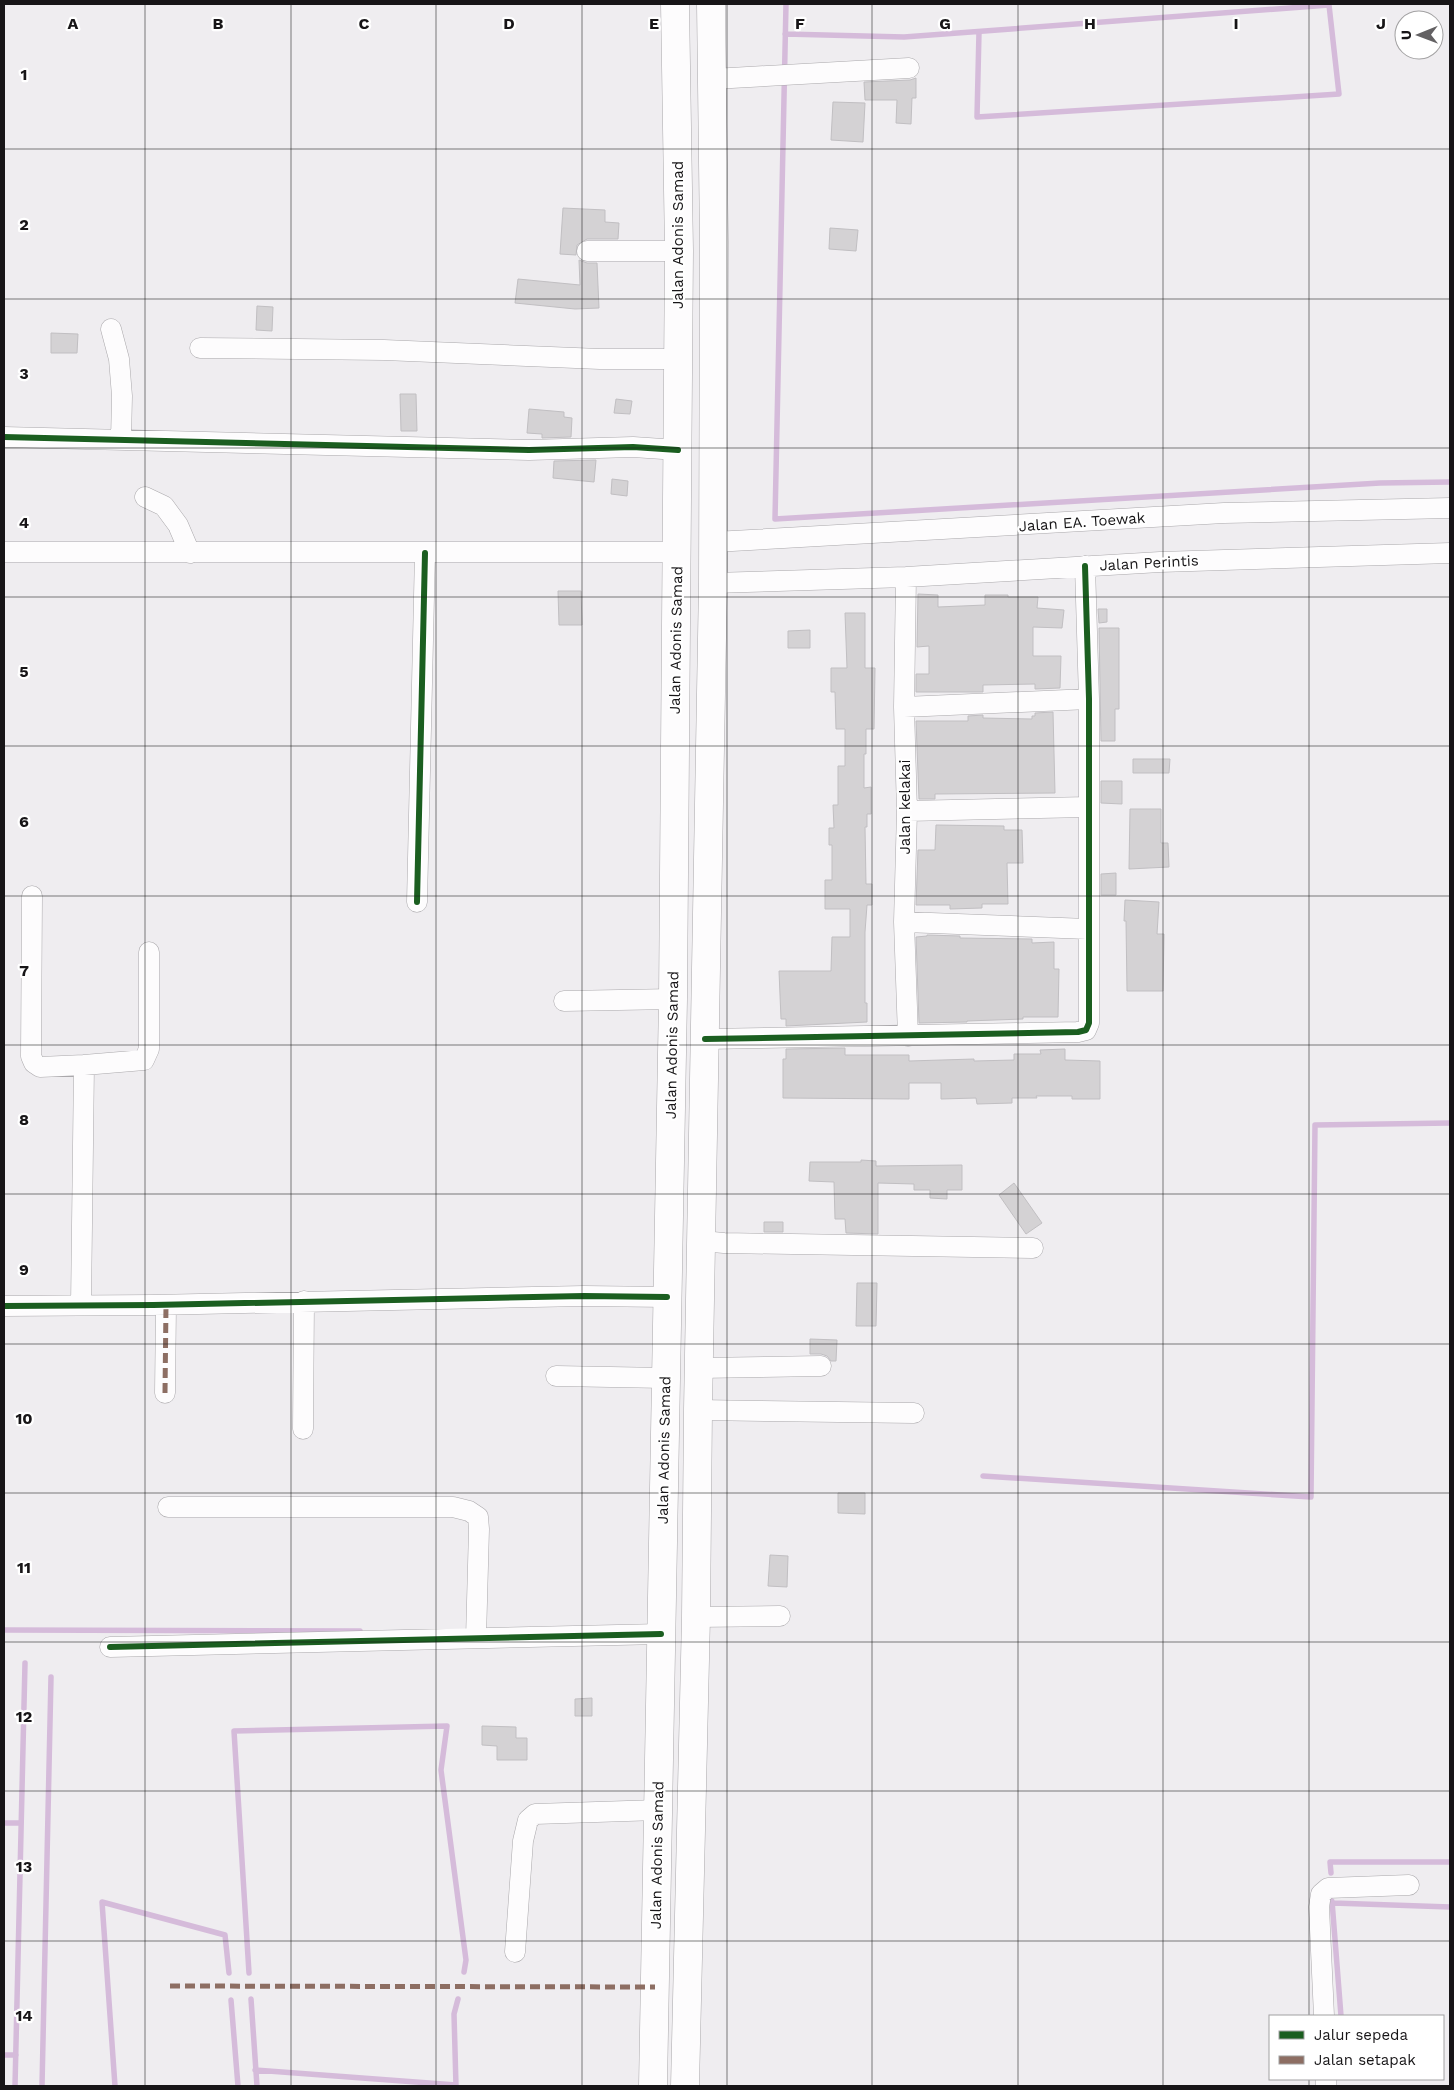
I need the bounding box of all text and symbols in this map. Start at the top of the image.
north arrow [1394,10,1444,60]
text: A [68,14,79,33]
text: B [213,14,224,33]
text: C [359,14,370,33]
text: D [503,14,515,33]
text: E [649,14,659,33]
text: F [795,14,805,33]
text: G [939,14,951,33]
text: H [1084,14,1096,33]
text: I [1233,14,1239,33]
text: J [1376,14,1386,33]
text: U [1398,30,1414,40]
text: 1 [21,65,27,84]
street label: Jalan Adonis Samad [669,161,687,309]
text: 2 [19,215,29,234]
text: 3 [19,364,29,383]
street label: Jalan EA. Toewak [1018,509,1146,535]
text: 4 [19,513,29,532]
street label: Jalan Perintis [1099,551,1199,575]
street label: Jalan Adonis Samad [666,566,686,714]
text: 5 [19,662,29,681]
street label: Jalan kelakai [896,760,914,855]
text: 6 [19,812,29,831]
text: 7 [19,961,29,980]
street label: Jalan Adonis Samad [662,971,682,1119]
text: 8 [19,1110,29,1129]
text: 9 [19,1260,29,1279]
street label: Jalan Adonis Samad [654,1376,674,1524]
text: 10 [15,1409,33,1428]
text: 11 [17,1558,31,1577]
text: 12 [16,1707,32,1726]
street label: Jalan Adonis Samad [647,1781,667,1929]
text: 13 [16,1857,32,1876]
text: 14 [15,2006,33,2025]
legend [1269,2015,1444,2080]
text: Jalur sepeda [1314,2026,1408,2044]
text: Jalan setapak [1314,2051,1416,2069]

